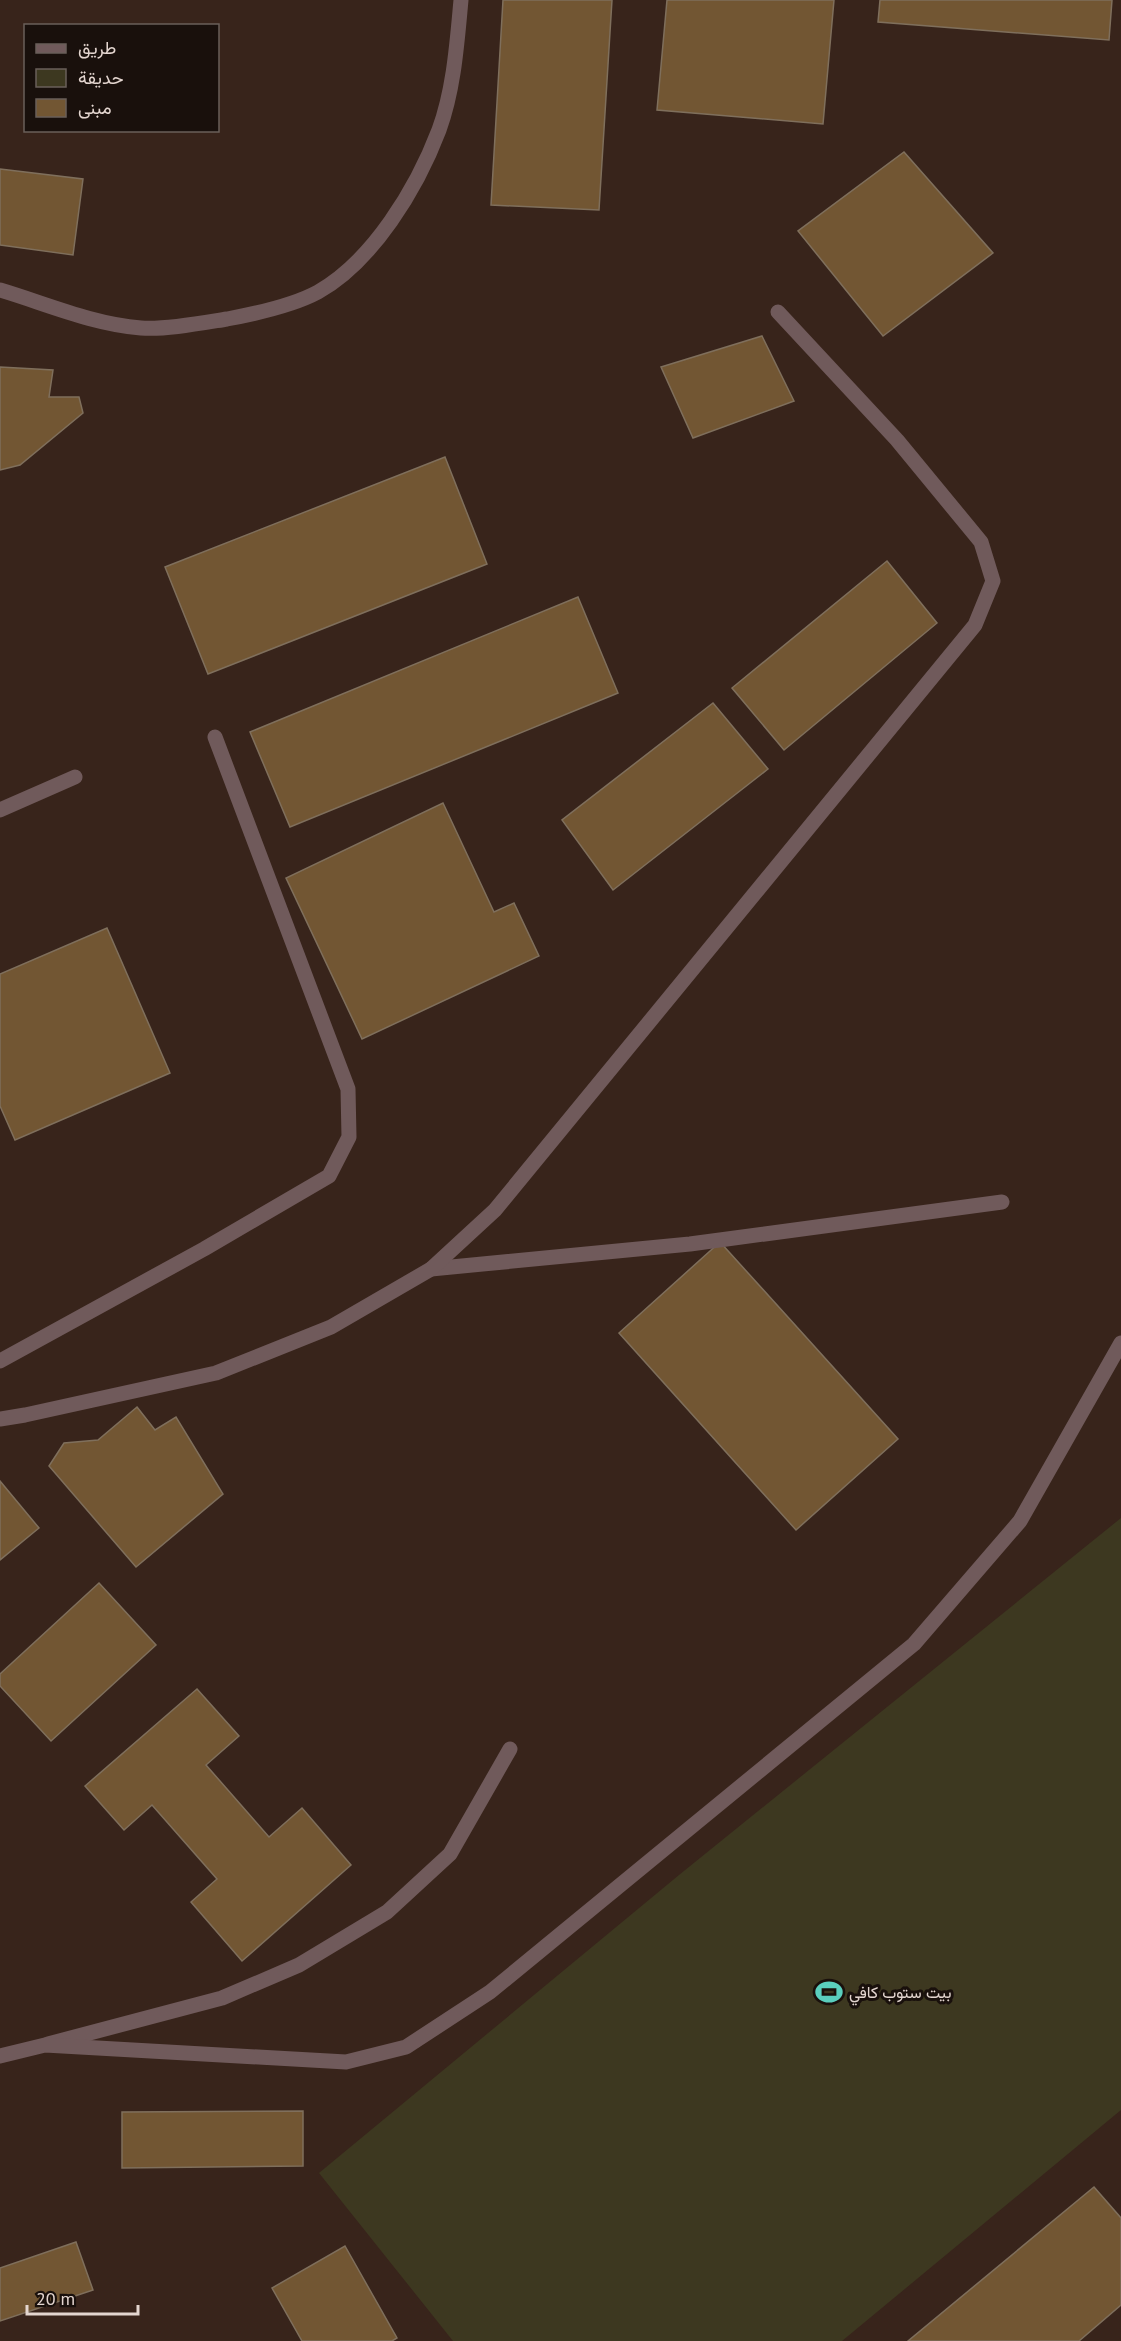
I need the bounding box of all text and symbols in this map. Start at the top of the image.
legend [24,24,219,132]
text: طريق [78,36,116,59]
text: حديقة [78,66,124,89]
text: مبنى [78,96,112,119]
sports icon: بيت ستوب كافي [814,1977,844,2007]
place label: بيت ستوب كافي [849,1982,951,2006]
scale bar [27,2278,138,2316]
text: 20 m [36,2287,75,2310]

